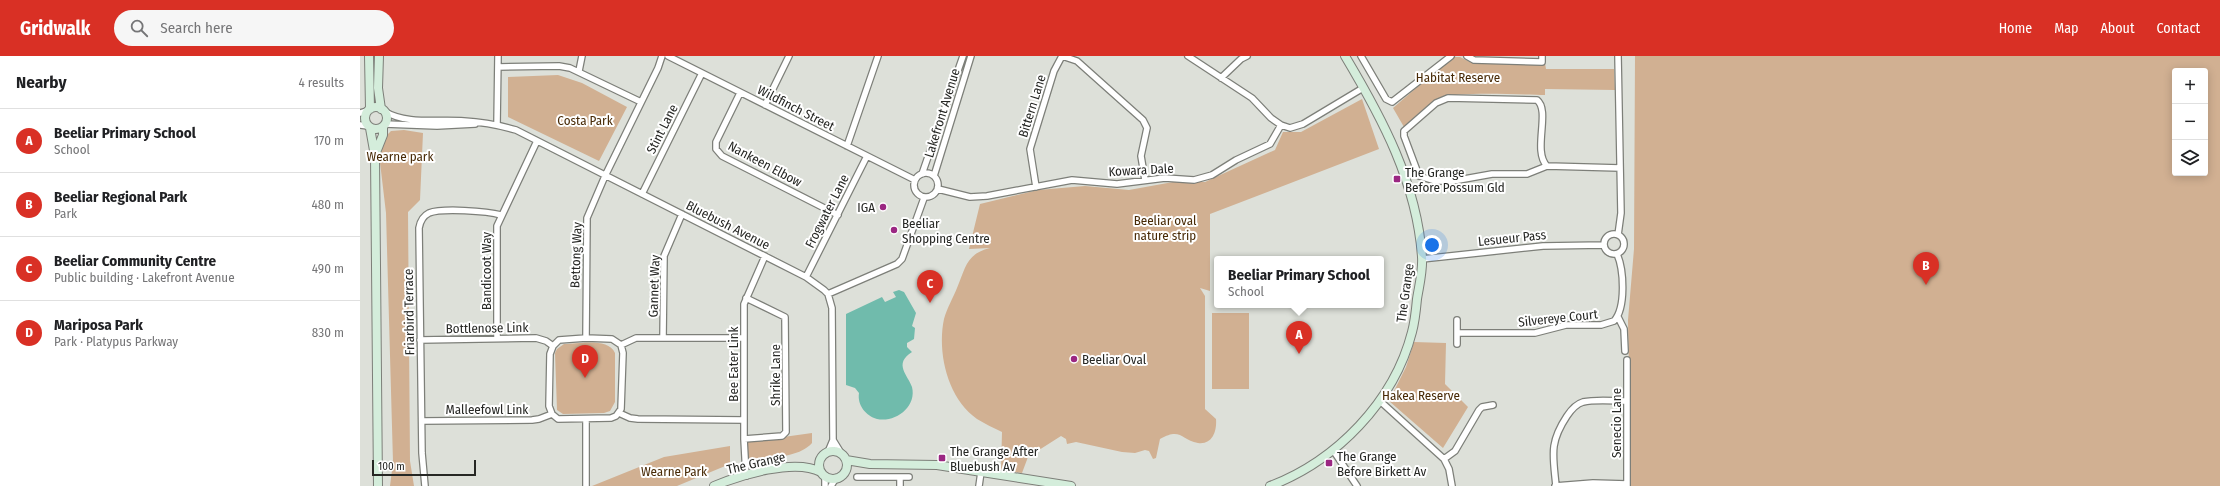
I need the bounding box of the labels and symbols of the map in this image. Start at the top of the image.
street label: Lakefront Avenue [921,67,963,159]
park label: Habitat Reserve [1416,70,1500,85]
street label: Bittern Lane [1015,73,1049,139]
street label: Wildfinch Street [755,82,838,134]
street label: Stint Lane [643,102,681,156]
park label: Costa Park [557,113,614,128]
street label: Nankeen Elbow [725,138,805,190]
park label: Wearne park [367,149,434,164]
street label: Kowara Dale [1108,161,1174,179]
place label: The Grange Before Possum Gld [1405,165,1505,195]
street label: Frogwater Lane [802,172,852,250]
marker: The Grange Before Possum Gld [1392,174,1402,184]
street label: Bluebush Avenue [684,197,772,253]
place label: IGA [857,200,875,215]
marker: IGA [878,202,888,212]
park label: Beeliar oval nature strip [1134,213,1197,243]
place label: Beeliar Shopping Centre [902,216,990,246]
street label: Bettong Way [567,222,585,288]
marker: Beeliar Shopping Centre [889,225,899,235]
street label: Lesueur Pass [1477,227,1547,249]
street label: Bandicoot Way [479,232,494,310]
your location [1422,235,1442,255]
pin: B [1913,252,1939,285]
street label: Gannet Way [645,254,663,318]
street label: The Grange [1393,263,1417,323]
street label: Friarbird Terrace [401,268,417,356]
pin: C [917,270,943,303]
street label: Silvereye Court [1518,306,1599,330]
street label: Bottlenose Link [445,320,529,336]
pin: A [1286,321,1312,354]
street label: Bee Eater Link [726,325,741,402]
street label: Shrike Lane [768,344,783,406]
pin: D [572,345,598,378]
place label: Beeliar Oval [1082,352,1147,367]
marker: Beeliar Oval [1069,354,1079,364]
park label: Hakea Reserve [1382,388,1460,403]
street label: Senecio Lane [1609,388,1624,458]
street label: Malleefowl Link [446,402,529,417]
place label: The Grange After Bluebush Av [950,444,1039,474]
street label: The Grange [725,449,787,477]
place label: The Grange Before Birkett Av [1337,449,1427,479]
marker: The Grange After Bluebush Av [937,453,947,463]
scale bar [372,458,476,477]
marker: The Grange Before Birkett Av [1324,458,1334,468]
park label: Wearne Park [641,464,708,479]

